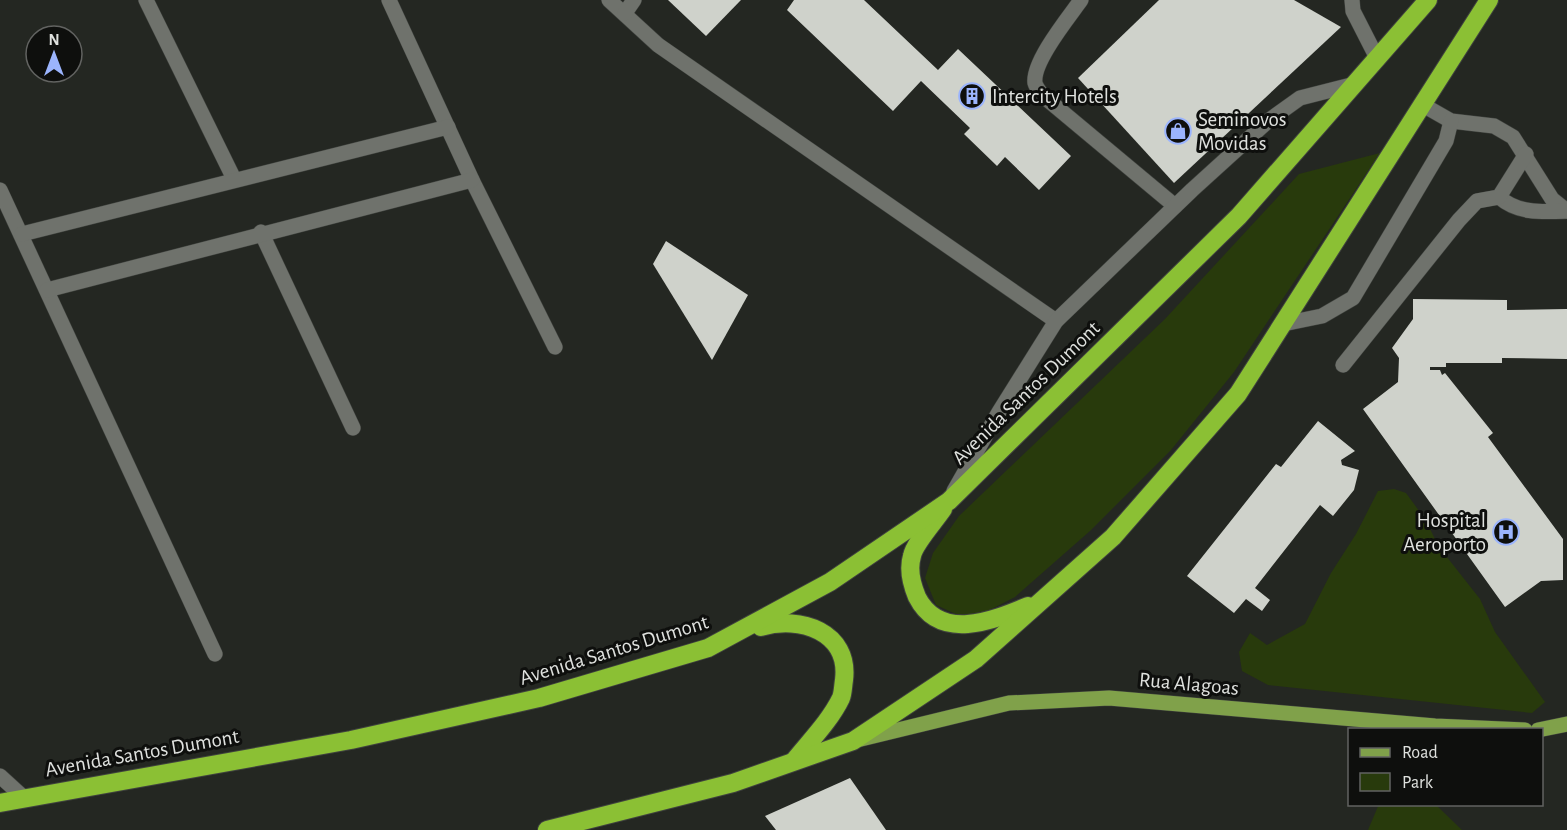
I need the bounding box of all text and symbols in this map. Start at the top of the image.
north arrow [24,24,84,84]
text: N [48,32,60,48]
building icon: Intercity Hotels [957,81,987,111]
place label: Intercity Hotels [992,86,1117,107]
place label: Seminovos Movidas [1198,109,1287,154]
shop icon: Seminovos Movidas [1163,116,1193,146]
street label: Avenida Santos Dumont [948,317,1104,469]
place label: Hospital Aeroporto [1403,510,1486,555]
hospital icon: Hospital Aeroporto [1491,517,1521,547]
street label: Avenida Santos Dumont [517,611,711,689]
street label: Rua Alagoas [1138,669,1240,699]
street label: Avenida Santos Dumont [44,726,241,780]
legend [1348,728,1543,806]
text: Road [1402,744,1438,762]
text: Park [1402,774,1434,792]

